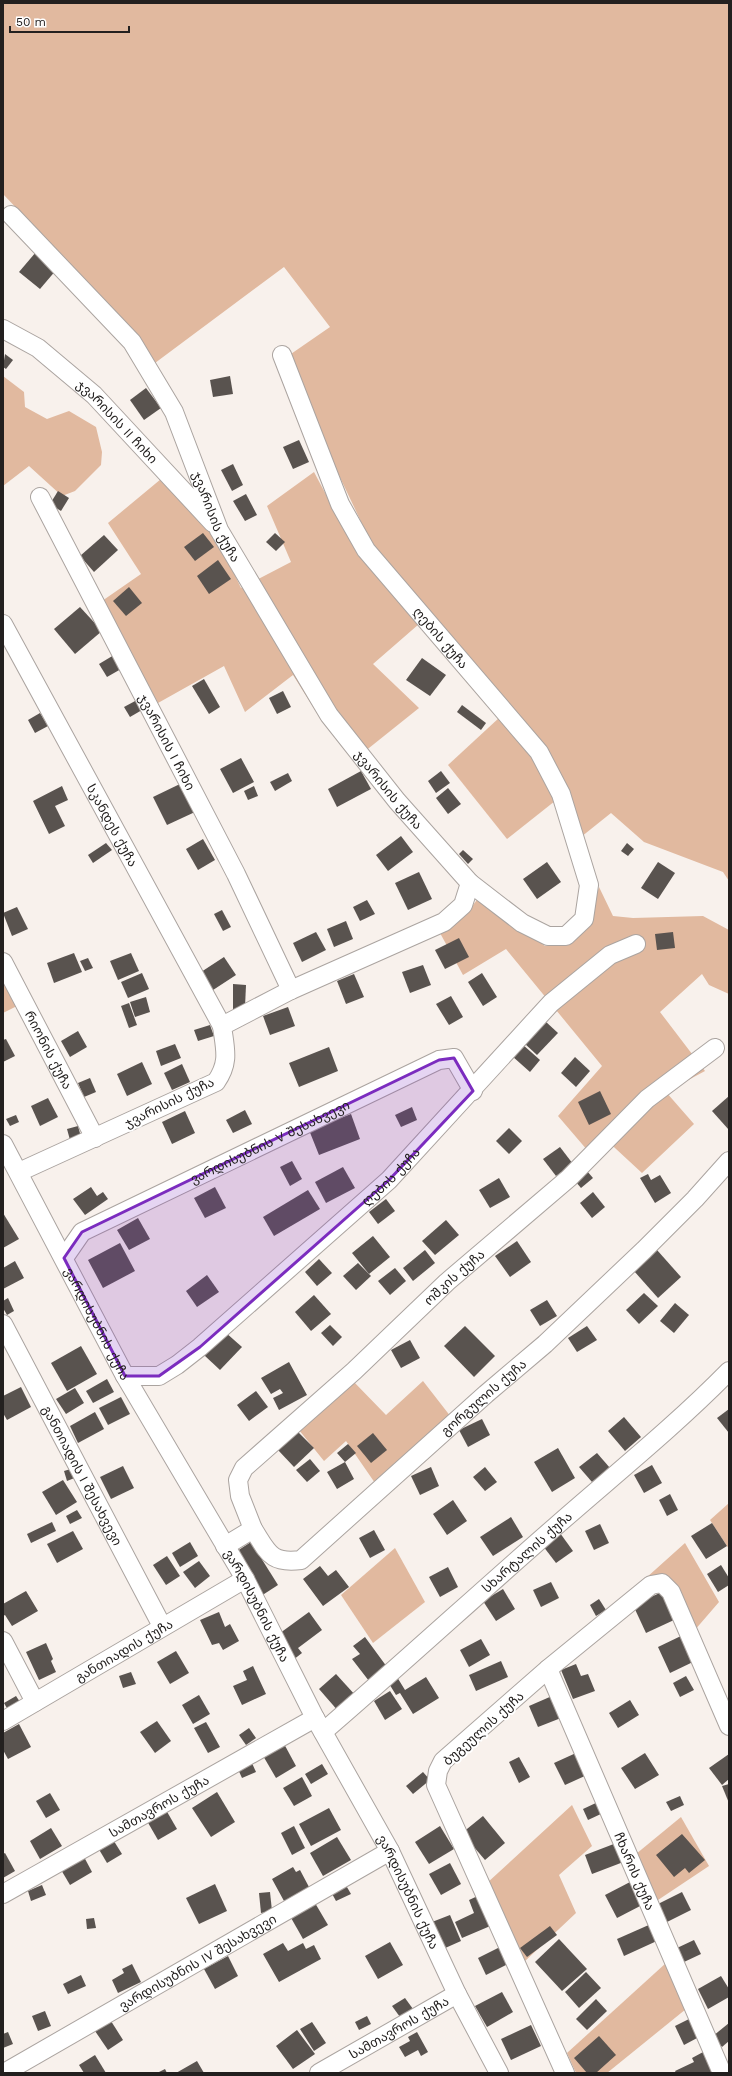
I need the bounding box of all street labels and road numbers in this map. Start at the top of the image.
street label: ჯვარისის II ჩიხი [73,377,161,466]
street label: ჯვარისის ქუჩა [189,469,243,565]
street label: ღების ქუჩა [409,604,471,672]
street label: ჯვარისის I ჩიხი [136,691,198,793]
street label: ჯვარისის ქუჩა [352,747,425,832]
street label: სკანდეს ქუჩა [84,781,141,869]
street label: რიონის ქუჩა [22,1008,75,1092]
street label: ჯვარისის ქუჩა [122,1074,216,1131]
street label: ვარდისუბნის V შესახვევი [188,1097,352,1187]
street label: ღების ქუჩა [358,1145,423,1210]
street label: ოშკის ქუჩა [421,1246,488,1308]
street label: ვარდისუბნის ქუჩა [61,1265,133,1383]
street label: გორგულის ქუჩა [438,1356,529,1439]
street label: განთიადის I შესახვევი [39,1403,125,1548]
street label: სხარტალის ქუჩა [479,1509,575,1596]
street label: ვარდისუბნის ქუჩა [221,1547,292,1664]
street label: განთიადის ქუჩა [73,1616,175,1685]
street label: ბუგეულის ქუჩა [440,1688,527,1769]
street label: სამთავროს ქუჩა [107,1772,212,1841]
street label: ჩხარის ქუჩა [611,1830,658,1913]
street label: ვარდისუბნის ქუჩა [374,1832,442,1952]
street label: ვარდისუბნის IV შესახვევი [116,1911,279,2013]
street label: სამთავროს ქუჩა [347,1993,452,2062]

